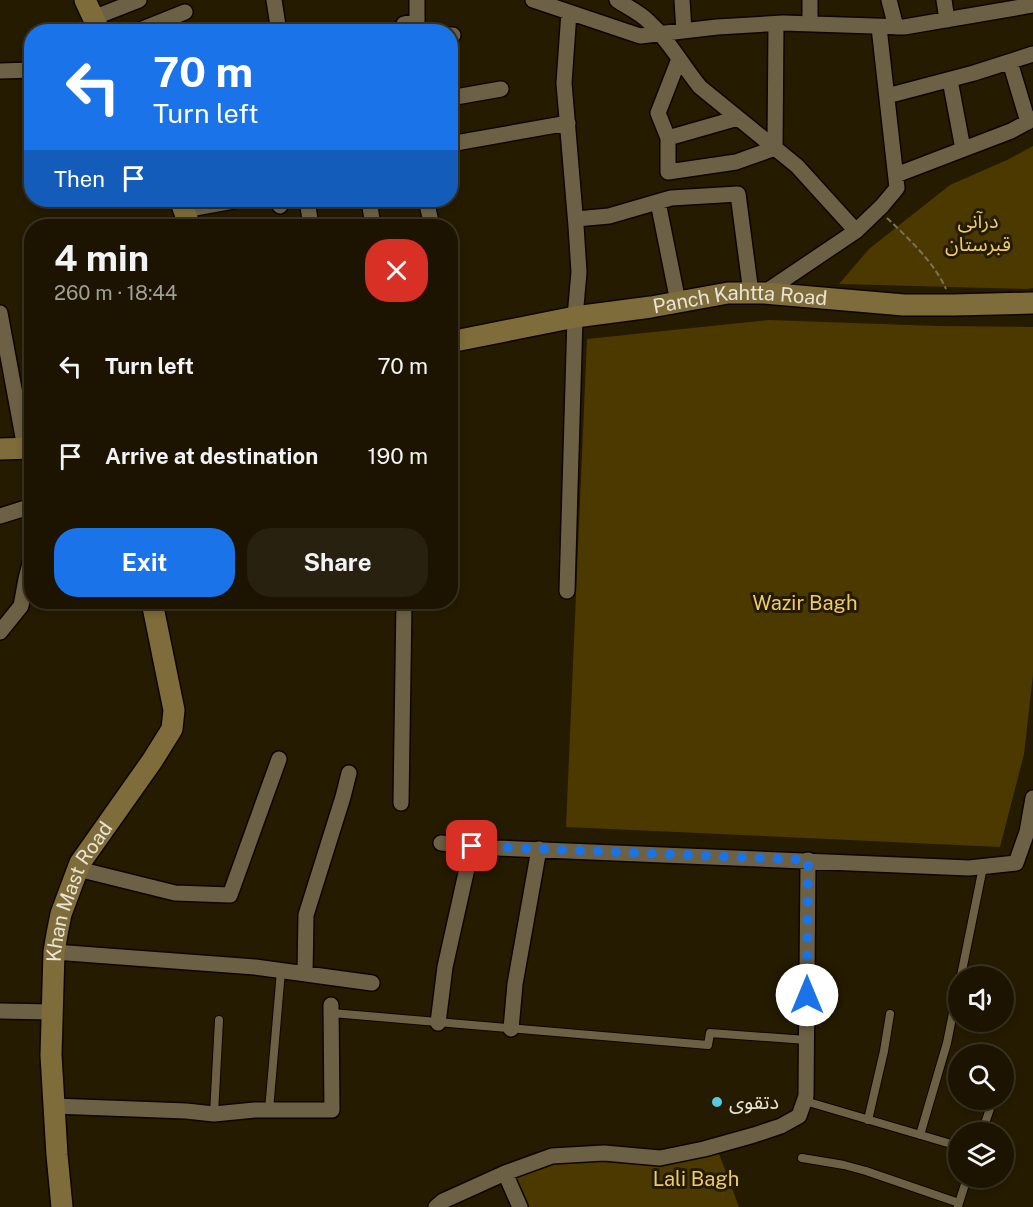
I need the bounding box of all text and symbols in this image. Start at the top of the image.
text: 70 m [153,47,253,96]
icon: left [54,48,132,126]
text: Turn left [153,97,259,129]
icon: arrive [117,162,150,195]
text: Then [54,166,105,192]
park label: درآنی قبرستان [945,209,1011,256]
text: 4 min [54,237,149,279]
button: close [365,239,428,302]
text: 260 m · 18:44 [54,281,177,305]
street label: Panch Kahtta Road [651,281,828,318]
icon: left [54,350,87,383]
text: Turn left [105,353,194,379]
text: 70 m [377,353,428,379]
icon: arrive [54,440,87,473]
text: Arrive at destination [105,443,318,469]
text: 190 m [368,443,428,469]
button: Exit [54,528,235,597]
button: Share [247,528,428,597]
park label: Wazir Bagh [752,591,858,615]
street label: Khan Mast Road [42,817,118,962]
pin [446,820,497,871]
icon: arrive [455,829,488,862]
position arrow [775,963,839,1027]
map controls [948,966,1014,1188]
button: sound [948,966,1014,1032]
button: search [948,1044,1014,1110]
place label: دتقوى [729,1090,779,1114]
marker: دتقوى [710,1095,724,1109]
button: layers [948,1122,1014,1188]
park label: Lali Bagh [653,1167,739,1191]

